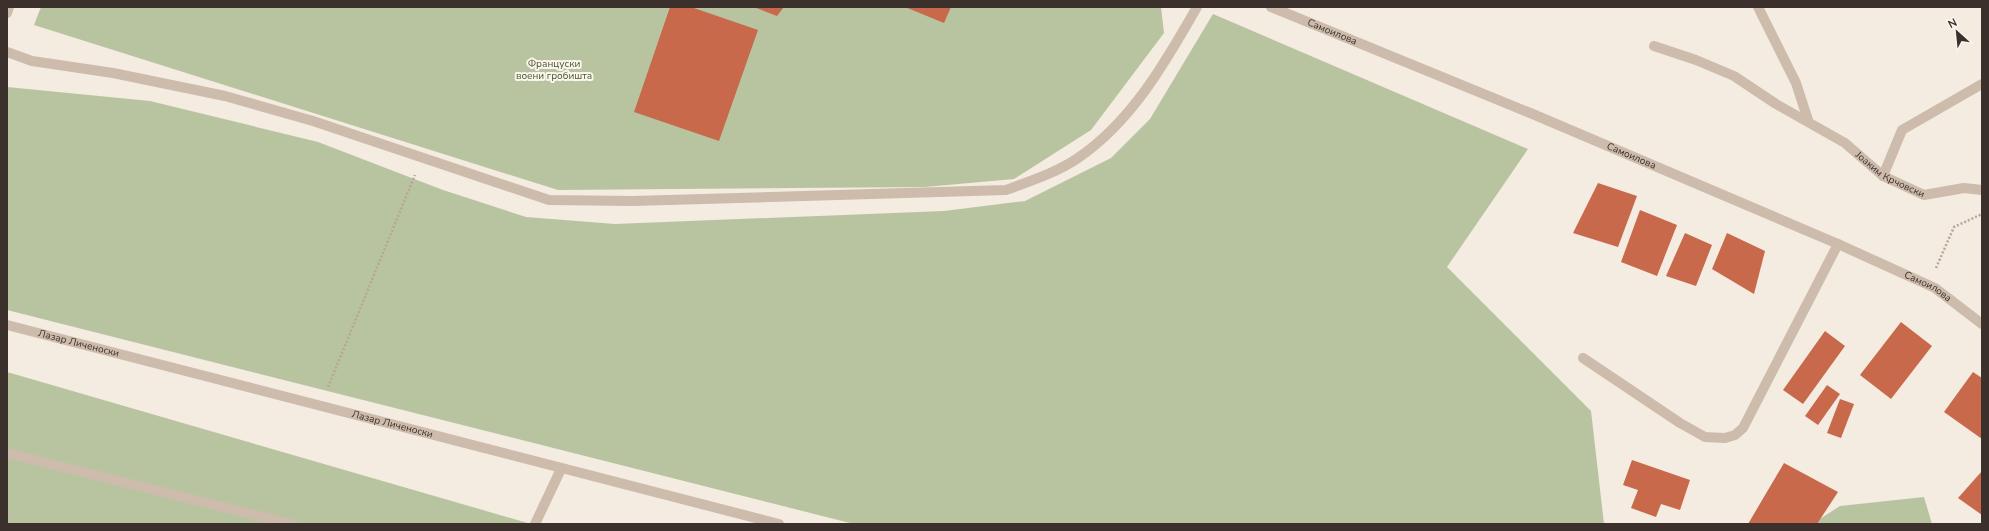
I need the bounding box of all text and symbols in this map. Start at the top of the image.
north arrow [1937,12,1977,52]
text: N [1946,15,1960,32]
street label: Самоилова [1305,16,1359,48]
park label: Француски воени гробишта [516,57,592,83]
street label: Самоилова [1605,139,1658,173]
street label: Јоаким Крчовски [1852,148,1927,201]
street label: Самоилова [1902,268,1954,305]
street label: Лазар Личеноски [37,326,121,361]
street label: Лазар Личеноски [350,407,435,442]

